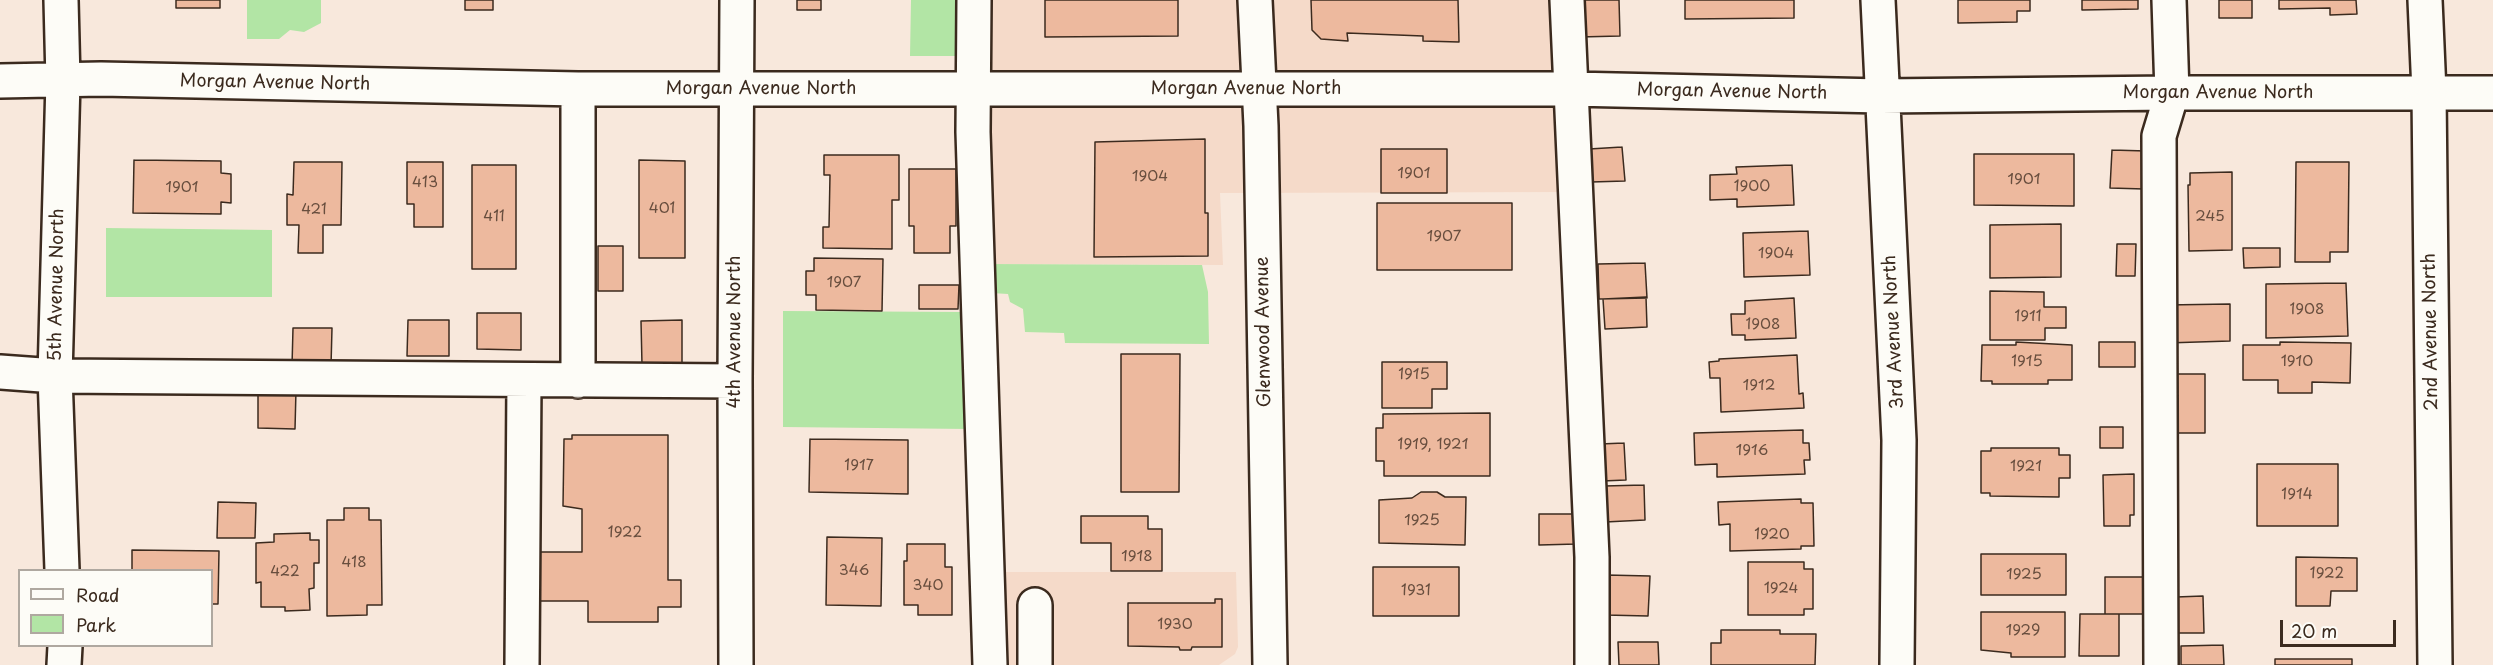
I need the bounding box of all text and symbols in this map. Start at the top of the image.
street label: Morgan Avenue North [179,71,371,95]
street label: Morgan Avenue North [666,78,856,100]
street label: Morgan Avenue North [1151,78,1341,100]
street label: Morgan Avenue North [1636,80,1828,104]
street label: Morgan Avenue North [2123,82,2313,104]
house number: 1901 [1398,165,1430,183]
house number: 1904 [1132,168,1168,186]
house number: 1901 [2008,171,2040,189]
house number: 413 [412,174,438,192]
house number: 1900 [1734,178,1770,196]
house number: 1901 [166,179,198,197]
house number: 401 [649,200,675,218]
house number: 421 [301,201,327,219]
street label: 5th Avenue North [45,208,69,362]
house number: 411 [483,208,505,226]
house number: 245 [2195,208,2225,226]
house number: 1907 [1427,228,1461,246]
house number: 1904 [1758,245,1794,263]
street label: 2nd Avenue North [2419,253,2443,411]
street label: 4th Avenue North [724,255,746,409]
street label: 3rd Avenue North [1879,255,1909,409]
street label: Glenwood Avenue [1252,256,1276,408]
house number: 1907 [827,274,861,292]
house number: 1908 [2290,301,2324,319]
house number: 1911 [2014,308,2042,326]
house number: 1908 [1746,316,1780,334]
house number: 1915 [2011,353,2043,371]
house number: 1910 [2281,353,2313,371]
house number: 1915 [1398,366,1430,384]
house number: 1912 [1743,377,1775,395]
house number: 1919, 1921 [1398,436,1468,454]
house number: 1916 [1736,442,1768,460]
house number: 1917 [844,457,874,475]
house number: 1921 [2010,458,2042,476]
house number: 1914 [2281,486,2313,504]
house number: 1925 [1404,512,1440,530]
house number: 1922 [608,524,642,542]
house number: 1920 [1754,526,1790,544]
house number: 1918 [1121,548,1153,566]
house number: 418 [341,554,367,572]
house number: 346 [839,562,869,580]
house number: 422 [270,563,300,581]
house number: 1922 [2310,565,2344,583]
house number: 1925 [2006,566,2042,584]
legend [18,569,213,647]
house number: 340 [913,577,943,595]
house number: 1924 [1764,580,1798,598]
text: Road [76,581,120,608]
house number: 1931 [1401,582,1431,600]
scale bar [2283,608,2398,646]
text: Park [76,611,116,638]
house number: 1930 [1157,616,1193,634]
text: 20 m [2291,617,2337,644]
house number: 1929 [2006,622,2040,640]

